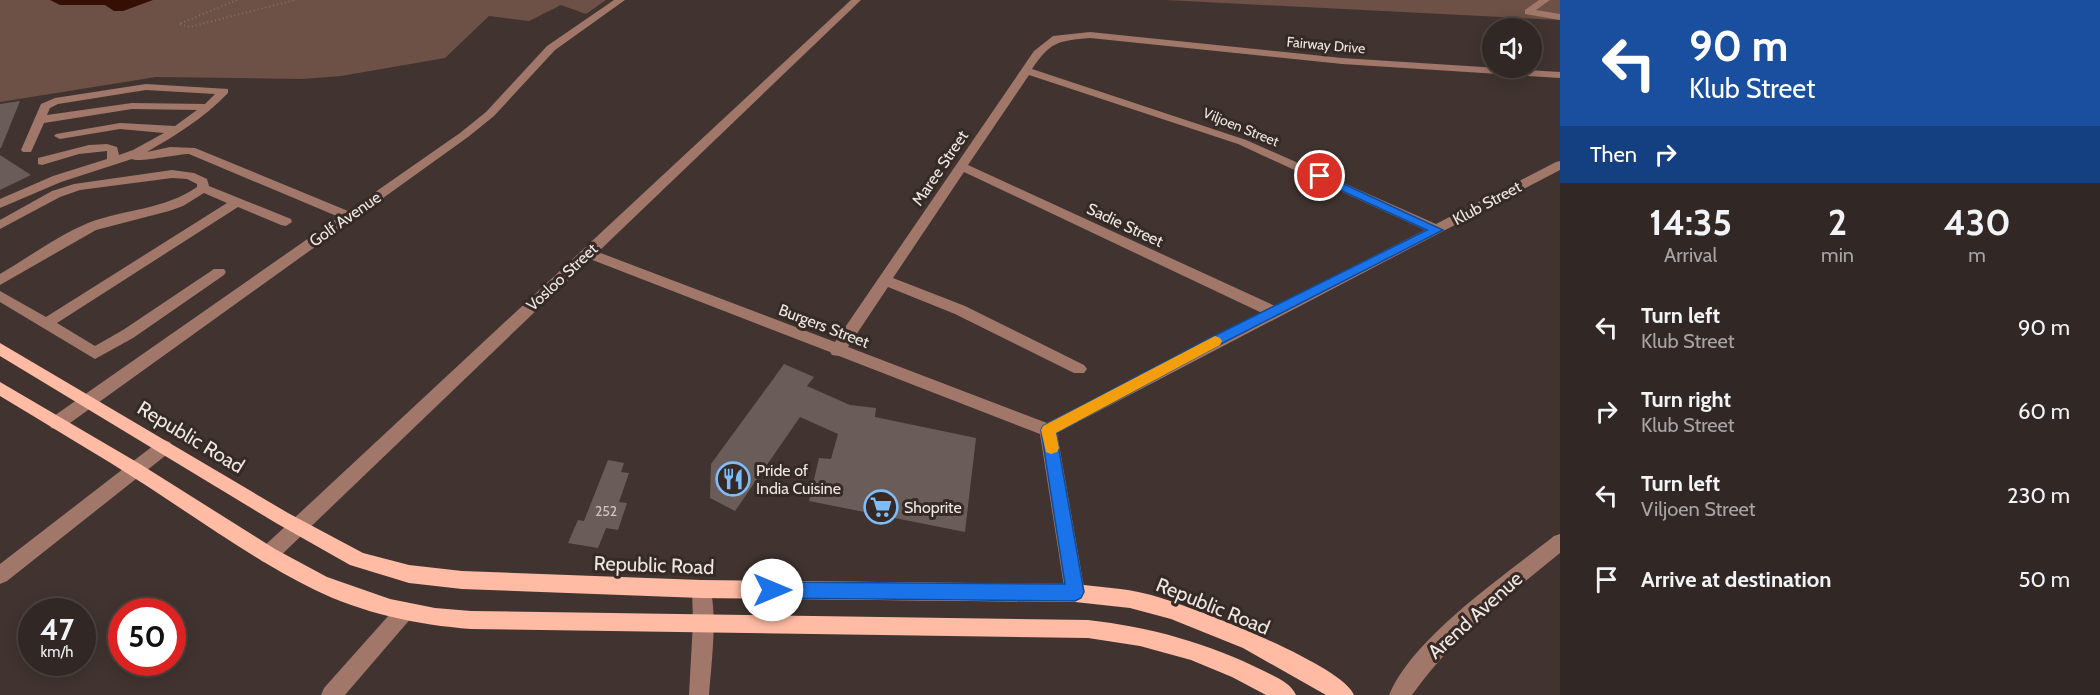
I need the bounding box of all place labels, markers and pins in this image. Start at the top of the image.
pin [1294,150,1345,201]
restaurant icon: Pride of India Cuisine [715,461,751,497]
place label: Pride of India Cuisine [756,461,841,498]
supermarket icon: Shoprite [863,489,899,525]
place label: Shoprite [904,498,962,517]

